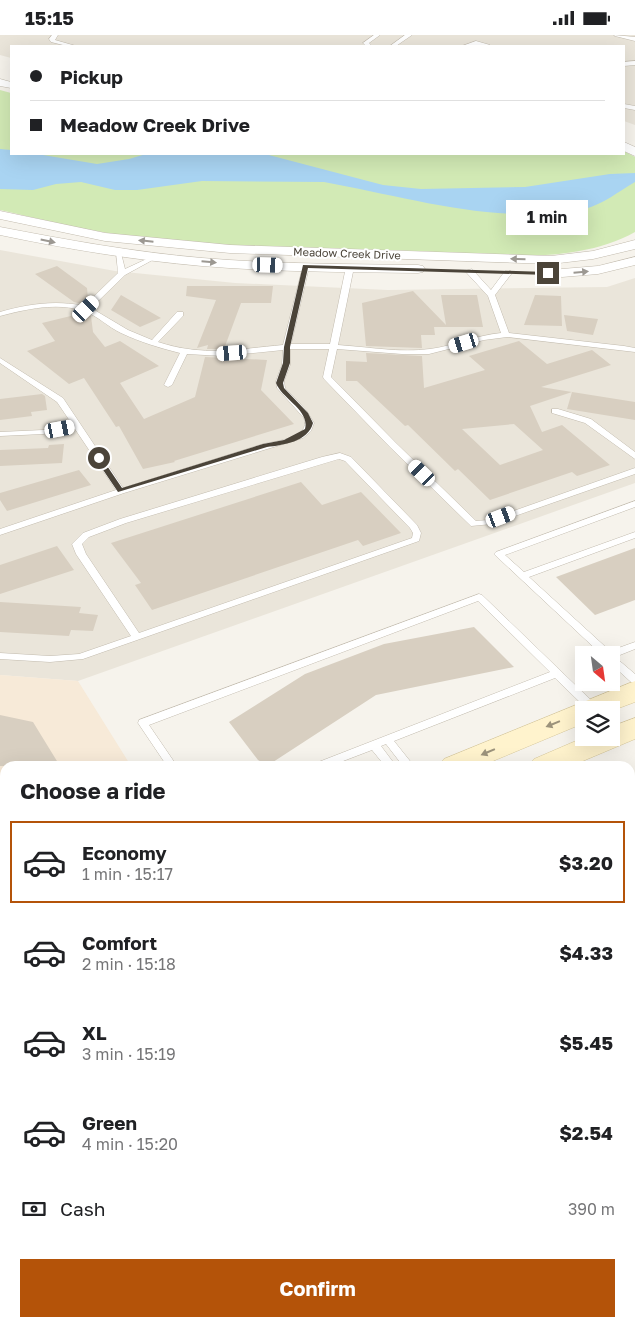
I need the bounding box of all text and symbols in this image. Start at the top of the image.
text: 15:15 [25,6,74,29]
text: Pickup [60,65,123,88]
text: Meadow Creek Drive [60,113,250,136]
callout: 1 min [507,201,589,235]
text: 1 min [527,207,567,227]
one-way arrow [40,237,55,245]
one-way arrow [138,237,154,245]
street label: Meadow Creek Drive [293,245,401,261]
one-way arrow [510,255,526,263]
car [252,257,283,273]
one-way arrow [201,258,217,266]
route end [537,262,559,284]
one-way arrow [573,267,589,275]
car [70,293,101,325]
car [447,331,480,355]
car [216,344,247,362]
car [43,419,76,439]
route start [88,447,110,469]
car [405,457,438,489]
car [484,505,517,529]
north arrow [575,646,620,691]
map controls [575,646,620,746]
button: layers [575,701,620,746]
one-way arrow [546,721,560,729]
one-way arrow [481,748,495,756]
text: Choose a ride [20,777,166,804]
icon: car [22,840,67,885]
text: Economy [82,841,167,864]
text: $3.20 [559,851,613,874]
text: 1 min · 15:17 [82,864,173,884]
icon: car [22,930,67,975]
text: Comfort [82,931,157,954]
text: $4.33 [559,941,613,964]
text: 2 min · 15:18 [82,954,176,974]
icon: car [22,1020,67,1065]
text: XL [82,1021,107,1044]
text: $5.45 [559,1031,613,1054]
text: 3 min · 15:19 [82,1044,176,1064]
icon: car [22,1110,67,1155]
text: Green [82,1111,137,1134]
text: $2.54 [559,1121,613,1144]
text: 4 min · 15:20 [82,1134,178,1154]
icon: cash [20,1195,48,1223]
text: Cash [60,1197,105,1220]
text: 390 m [568,1199,615,1219]
button: Confirm [20,1259,615,1317]

